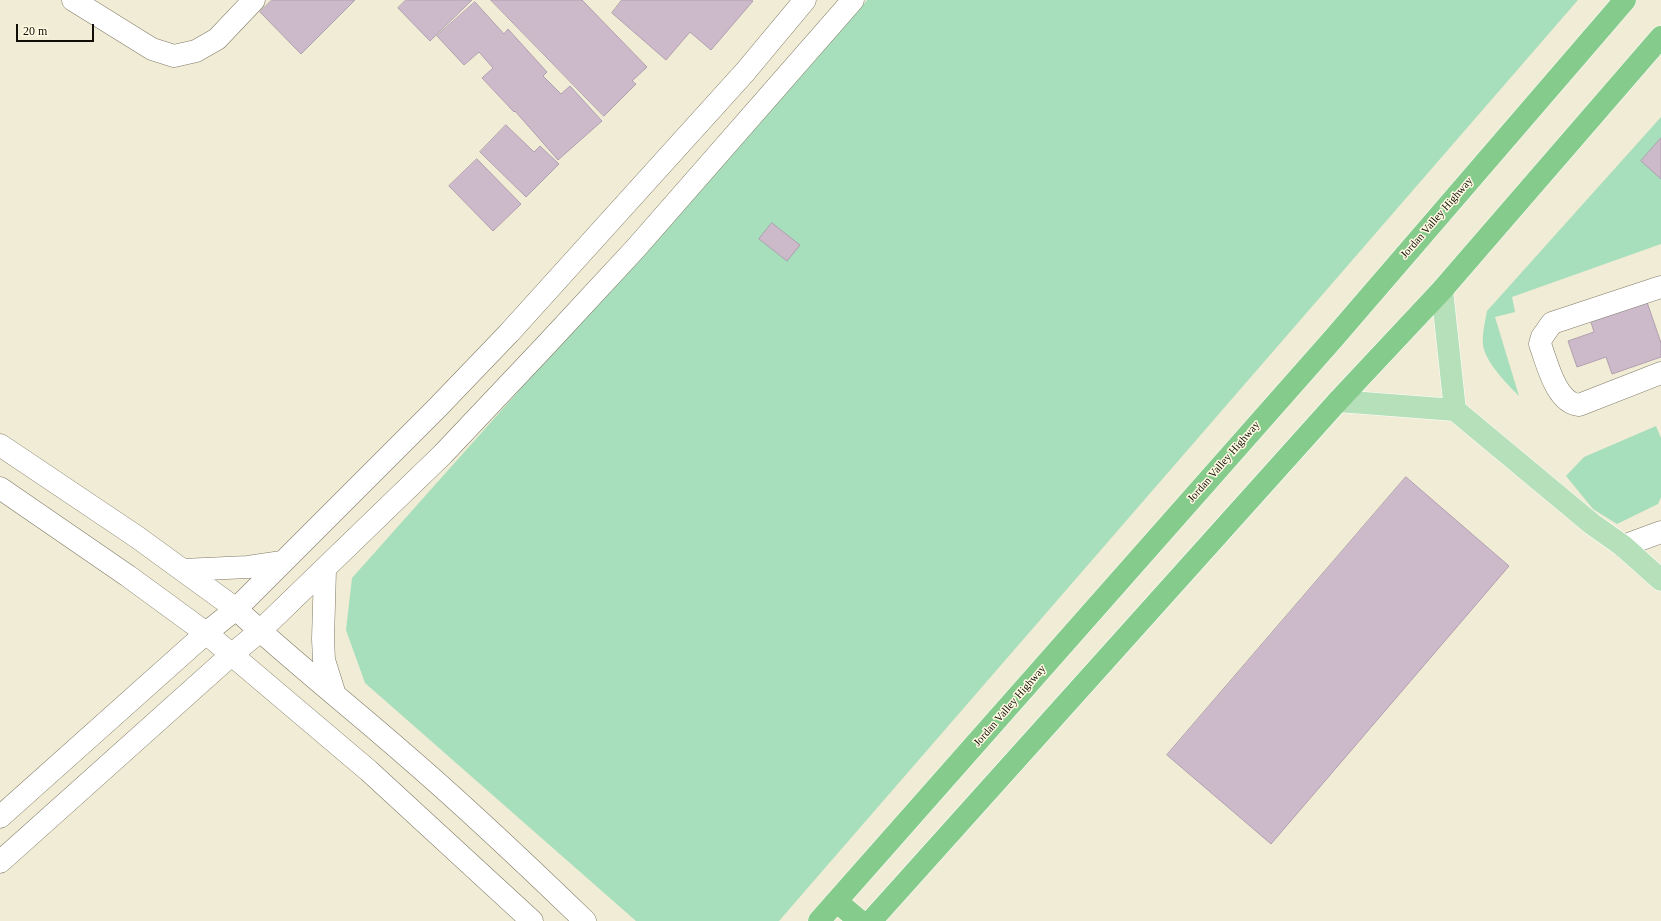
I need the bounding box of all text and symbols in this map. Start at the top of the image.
scale bar [18,16,96,42]
text: 20 m [23,24,47,38]
street label: Jordan Valley Highway [1398,175,1476,261]
street label: Jordan Valley Highway [1185,419,1263,505]
street label: Jordan Valley Highway [971,663,1049,749]

